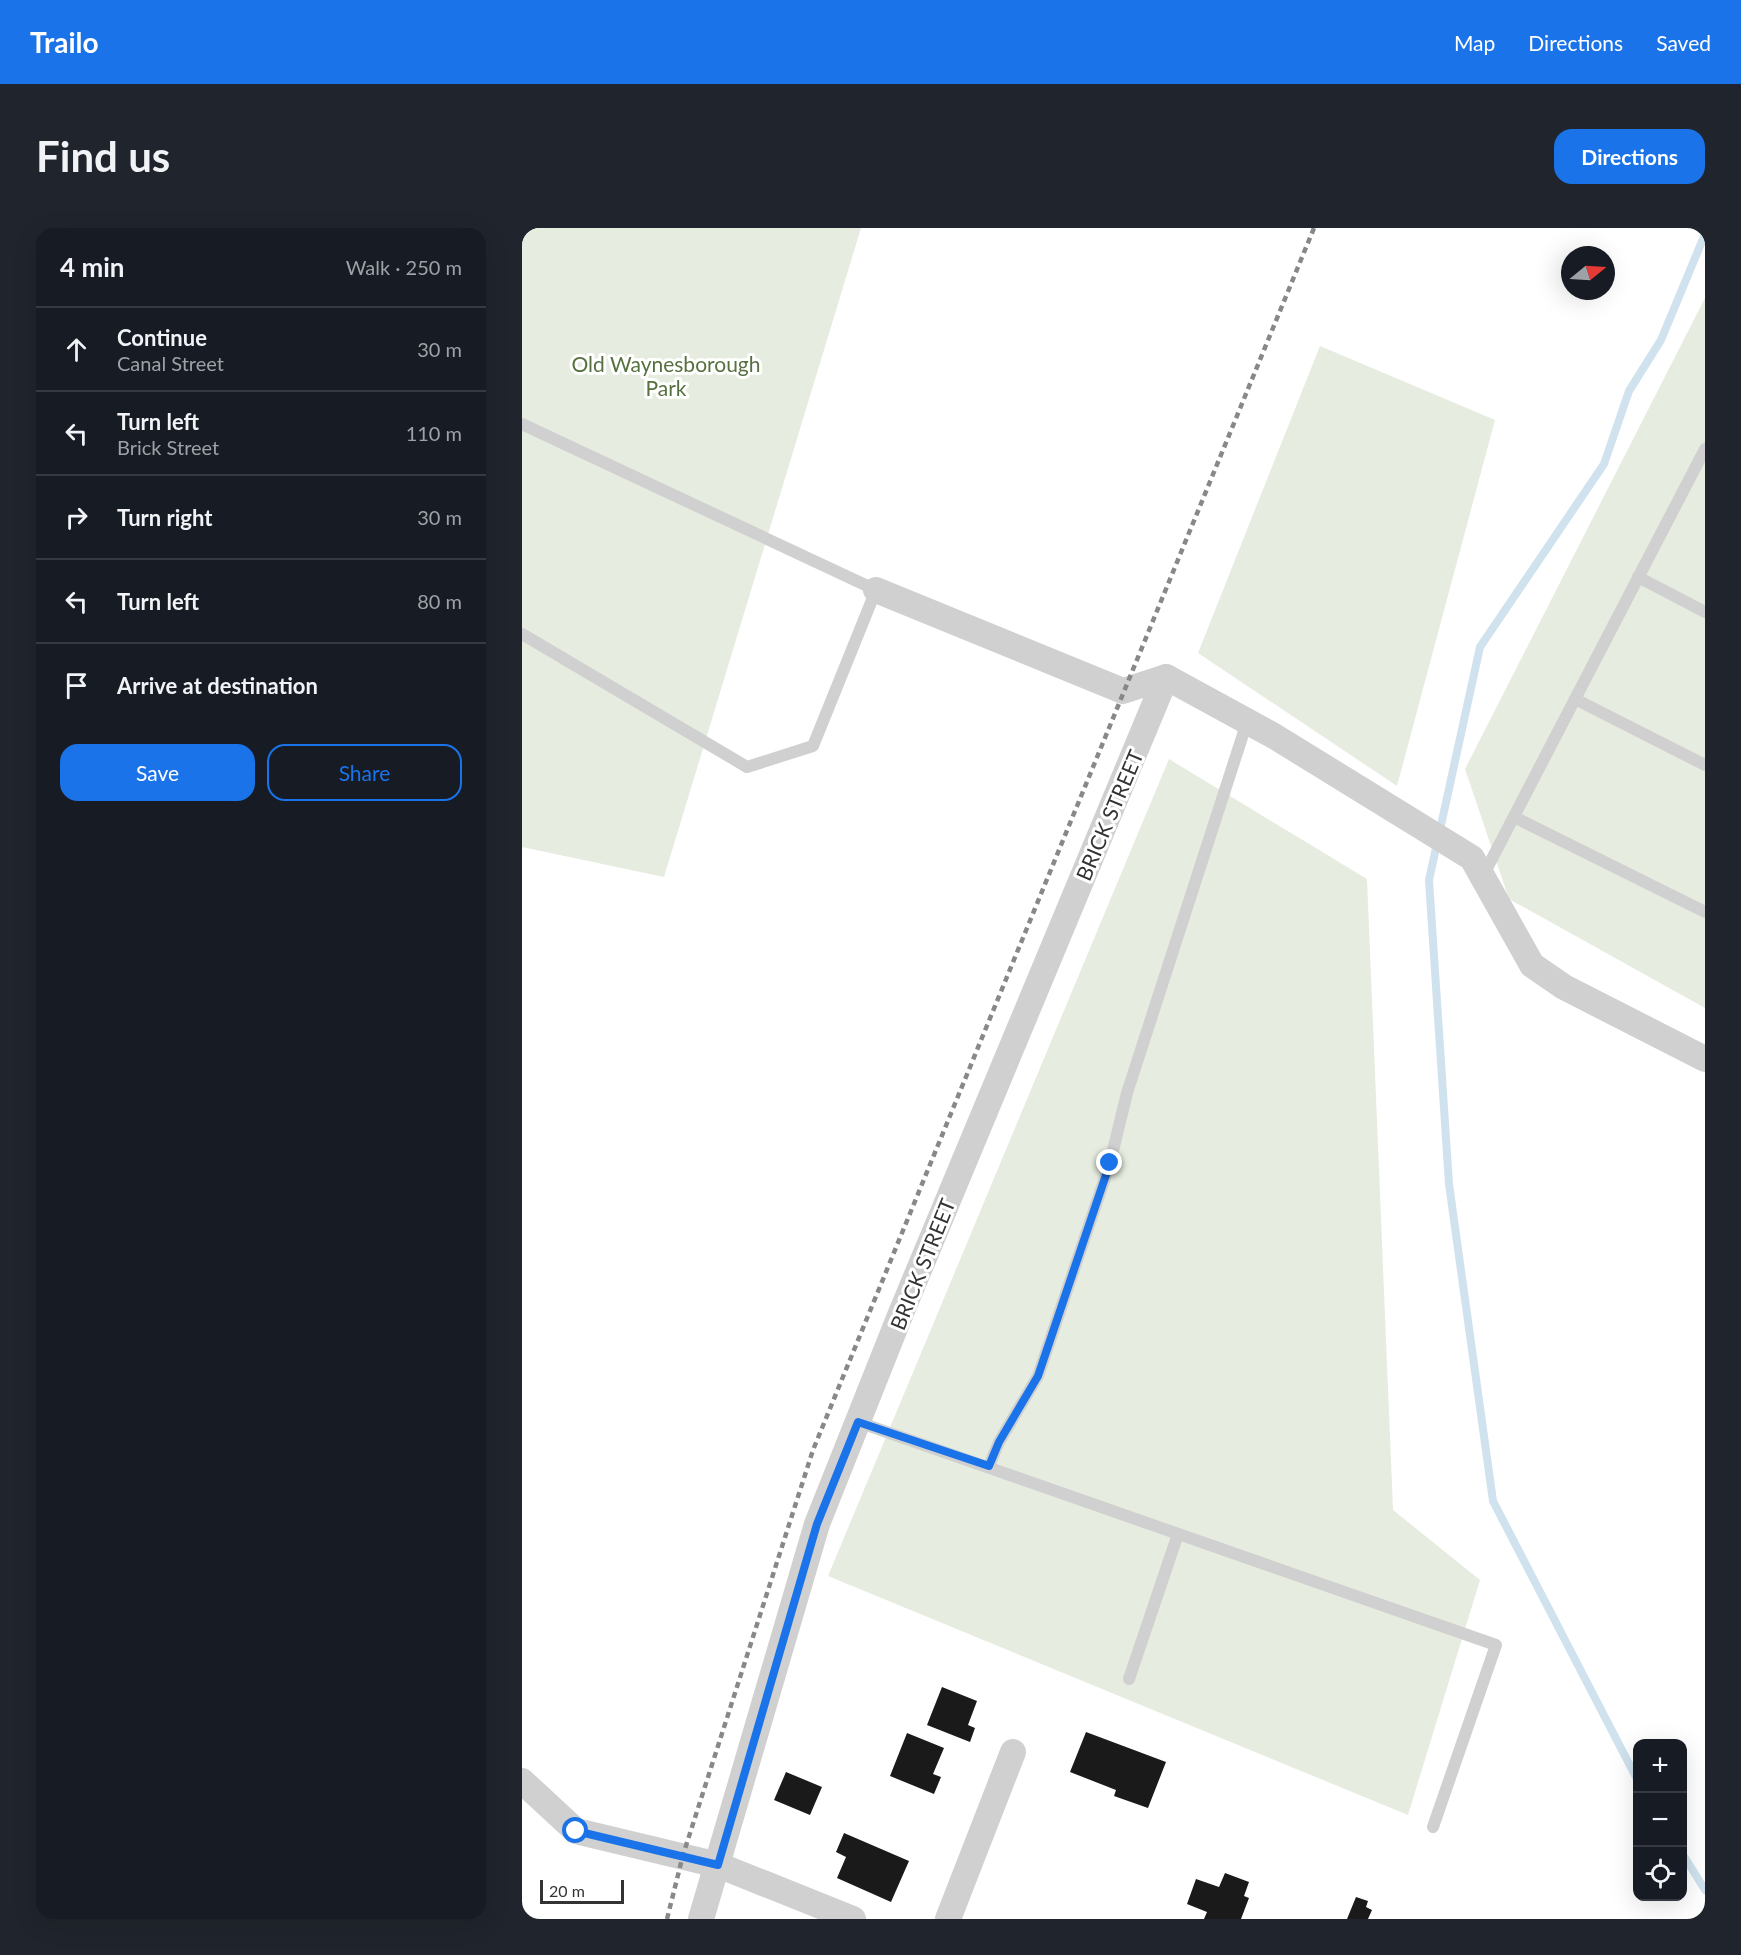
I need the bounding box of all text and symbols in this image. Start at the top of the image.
text: Trailo [30,25,99,59]
text: Map [1454,30,1495,55]
text: Directions [1528,30,1623,55]
text: Saved [1656,30,1711,55]
button: Directions [1554,129,1705,184]
text: Find us [36,131,170,181]
north arrow [1561,246,1615,300]
text: 4 min [60,251,124,283]
text: Walk · 250 m [346,255,462,279]
text: Continue [117,324,207,351]
icon: ahead [60,333,93,366]
text: 30 m [417,337,462,361]
text: Canal Street [117,351,224,375]
park label: Old Waynesborough Park [571,351,761,400]
text: Turn left [117,408,199,435]
icon: left [60,417,93,450]
text: 110 m [406,421,462,445]
text: Brick Street [117,435,219,459]
icon: right [60,501,93,534]
text: Turn right [117,504,212,531]
text: 30 m [417,505,462,529]
icon: left [60,585,93,618]
text: Turn left [117,588,199,615]
text: 80 m [417,589,462,613]
icon: arrive [60,669,93,702]
text: Arrive at destination [117,672,318,699]
button: Save [60,744,255,801]
button: Share [267,744,462,801]
street label: BRICK STREET [1070,745,1148,884]
route end [1096,1149,1122,1175]
street label: BRICK STREET [884,1194,960,1333]
map controls [1633,1739,1687,1901]
button: + [1633,1739,1687,1793]
button: − [1633,1793,1687,1847]
route start [562,1817,588,1843]
button: locate [1633,1847,1687,1901]
scale bar [540,1877,624,1904]
text: 20 m [549,1881,585,1900]

